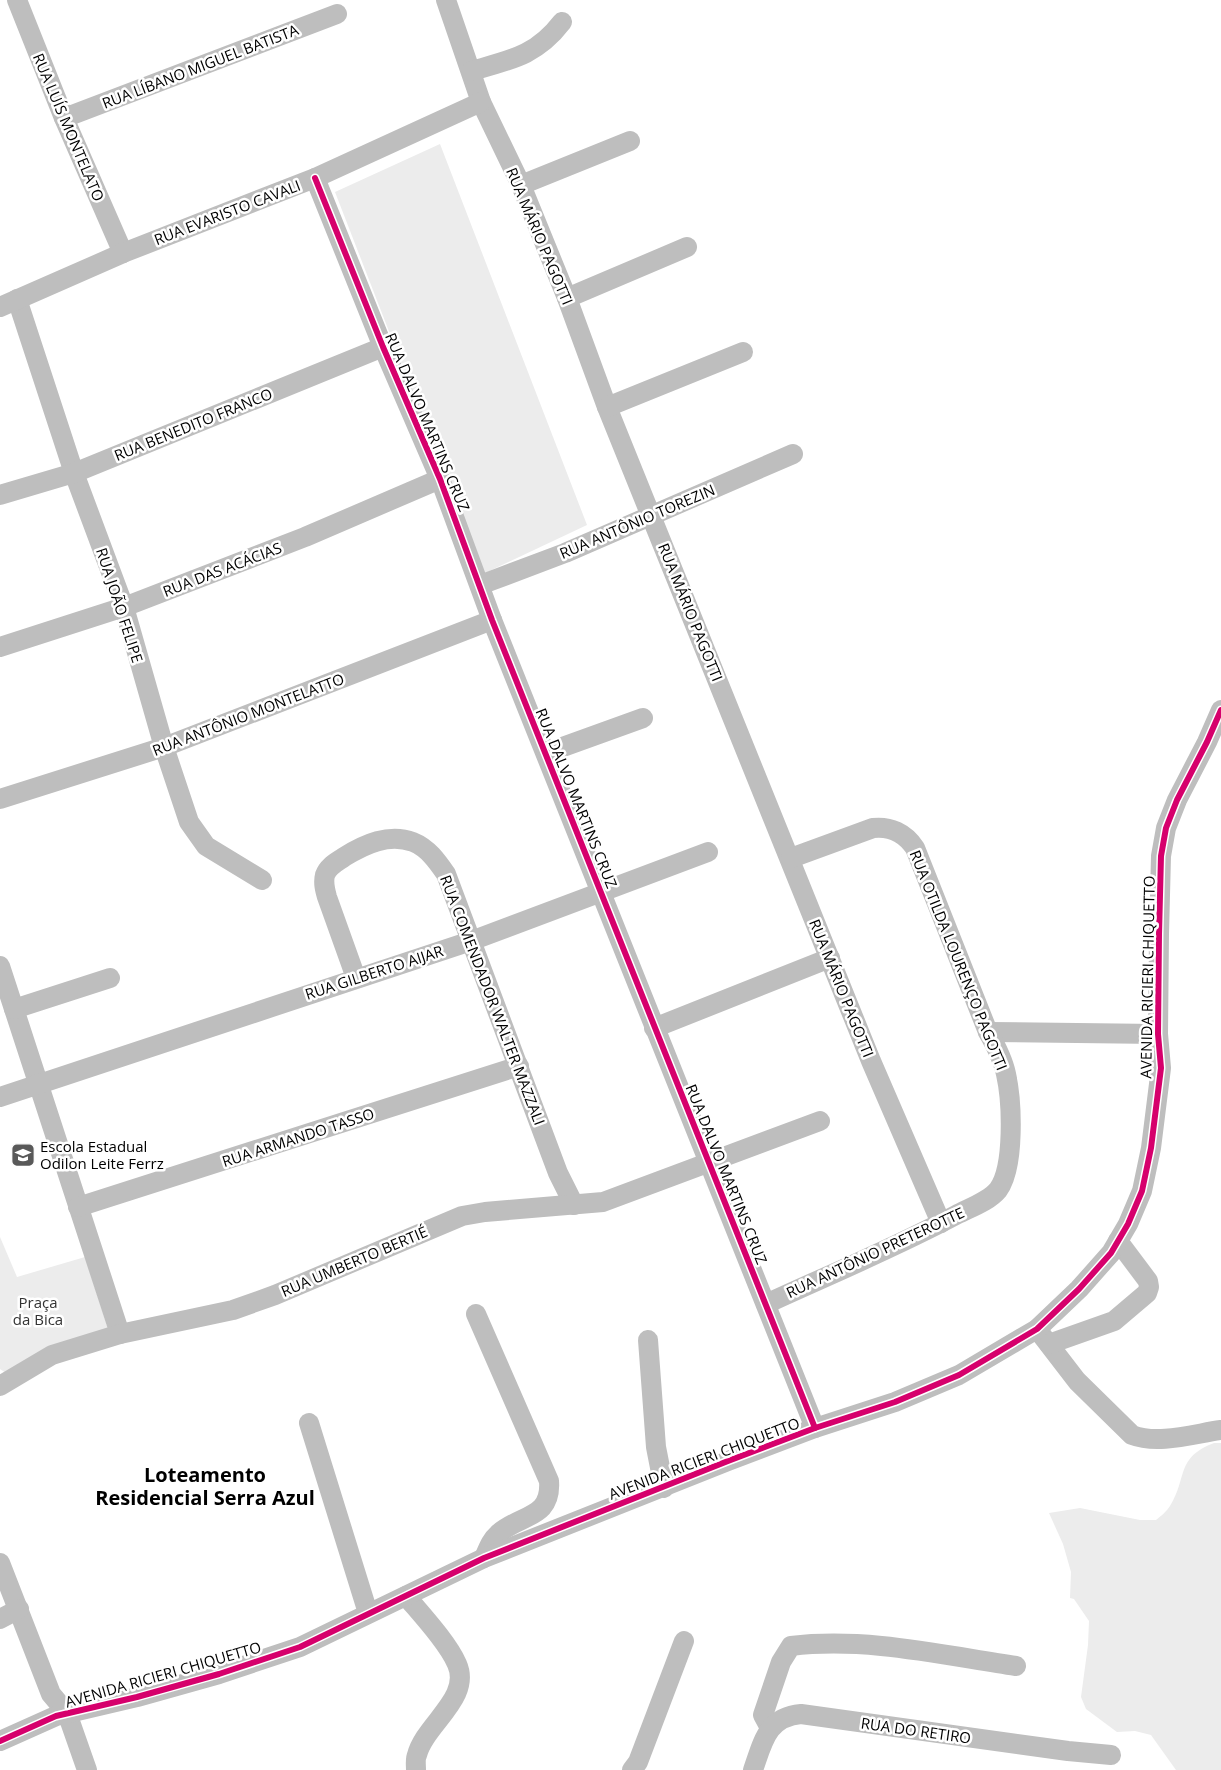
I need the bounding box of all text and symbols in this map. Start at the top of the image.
street label: RUA LÍBANO MIGUEL BATISTA [99,19,302,113]
street label: RUA LUÍS MONTELATO [29,50,109,204]
street label: RUA MÁRIO PAGOTTI [502,164,578,308]
street label: RUA EVARISTO CAVALI [151,175,303,249]
street label: RUA DALVO MARTINS CRUZ [381,329,475,515]
street label: RUA BENEDITO FRANCO [111,383,275,465]
street label: RUA ANTÔNIO TOREZIN [556,479,718,563]
street label: RUA DAS ACÁCIAS [160,537,284,601]
street label: RUA MÁRIO PAGOTTI [654,540,728,684]
street label: RUA JOÃO FELIPE [92,545,148,665]
street label: RUA ANTÔNIO MONTELATTO [149,668,347,760]
street label: RUA DALVO MARTINS CRUZ [532,705,622,891]
street label: RUA OTILDA LOURENÇO PAGOTTI [906,847,1012,1073]
street label: RUA COMENDADOR WALTER MAZZALI [436,872,550,1128]
street label: AVENIDA RICIERI CHIQUETTO [1135,875,1159,1079]
street label: RUA MÁRIO PAGOTTI [805,916,879,1060]
street label: RUA GILBERTO AIJAR [302,940,446,1004]
street label: RUA DALVO MARTINS CRUZ [682,1081,772,1267]
street label: RUA ARMANDO TASSO [219,1103,377,1171]
place label: Escola Estadual Odilon Leite Ferrz [40,1136,164,1173]
school or university icon: Escola Estadual Odilon Leite Ferrz [10,1142,36,1168]
street label: RUA ANTÔNIO PRETEROTTE [783,1202,967,1302]
street label: RUA UMBERTO BERTIÉ [278,1221,430,1301]
park label: Praça da Bica [13,1292,63,1329]
street label: AVENIDA RICIERI CHIQUETTO [606,1412,802,1504]
district label: Loteamento Residencial Serra Azul [95,1461,315,1511]
street label: AVENIDA RICIERI CHIQUETTO [63,1636,263,1712]
street label: RUA DO RETIRO [860,1712,972,1748]

